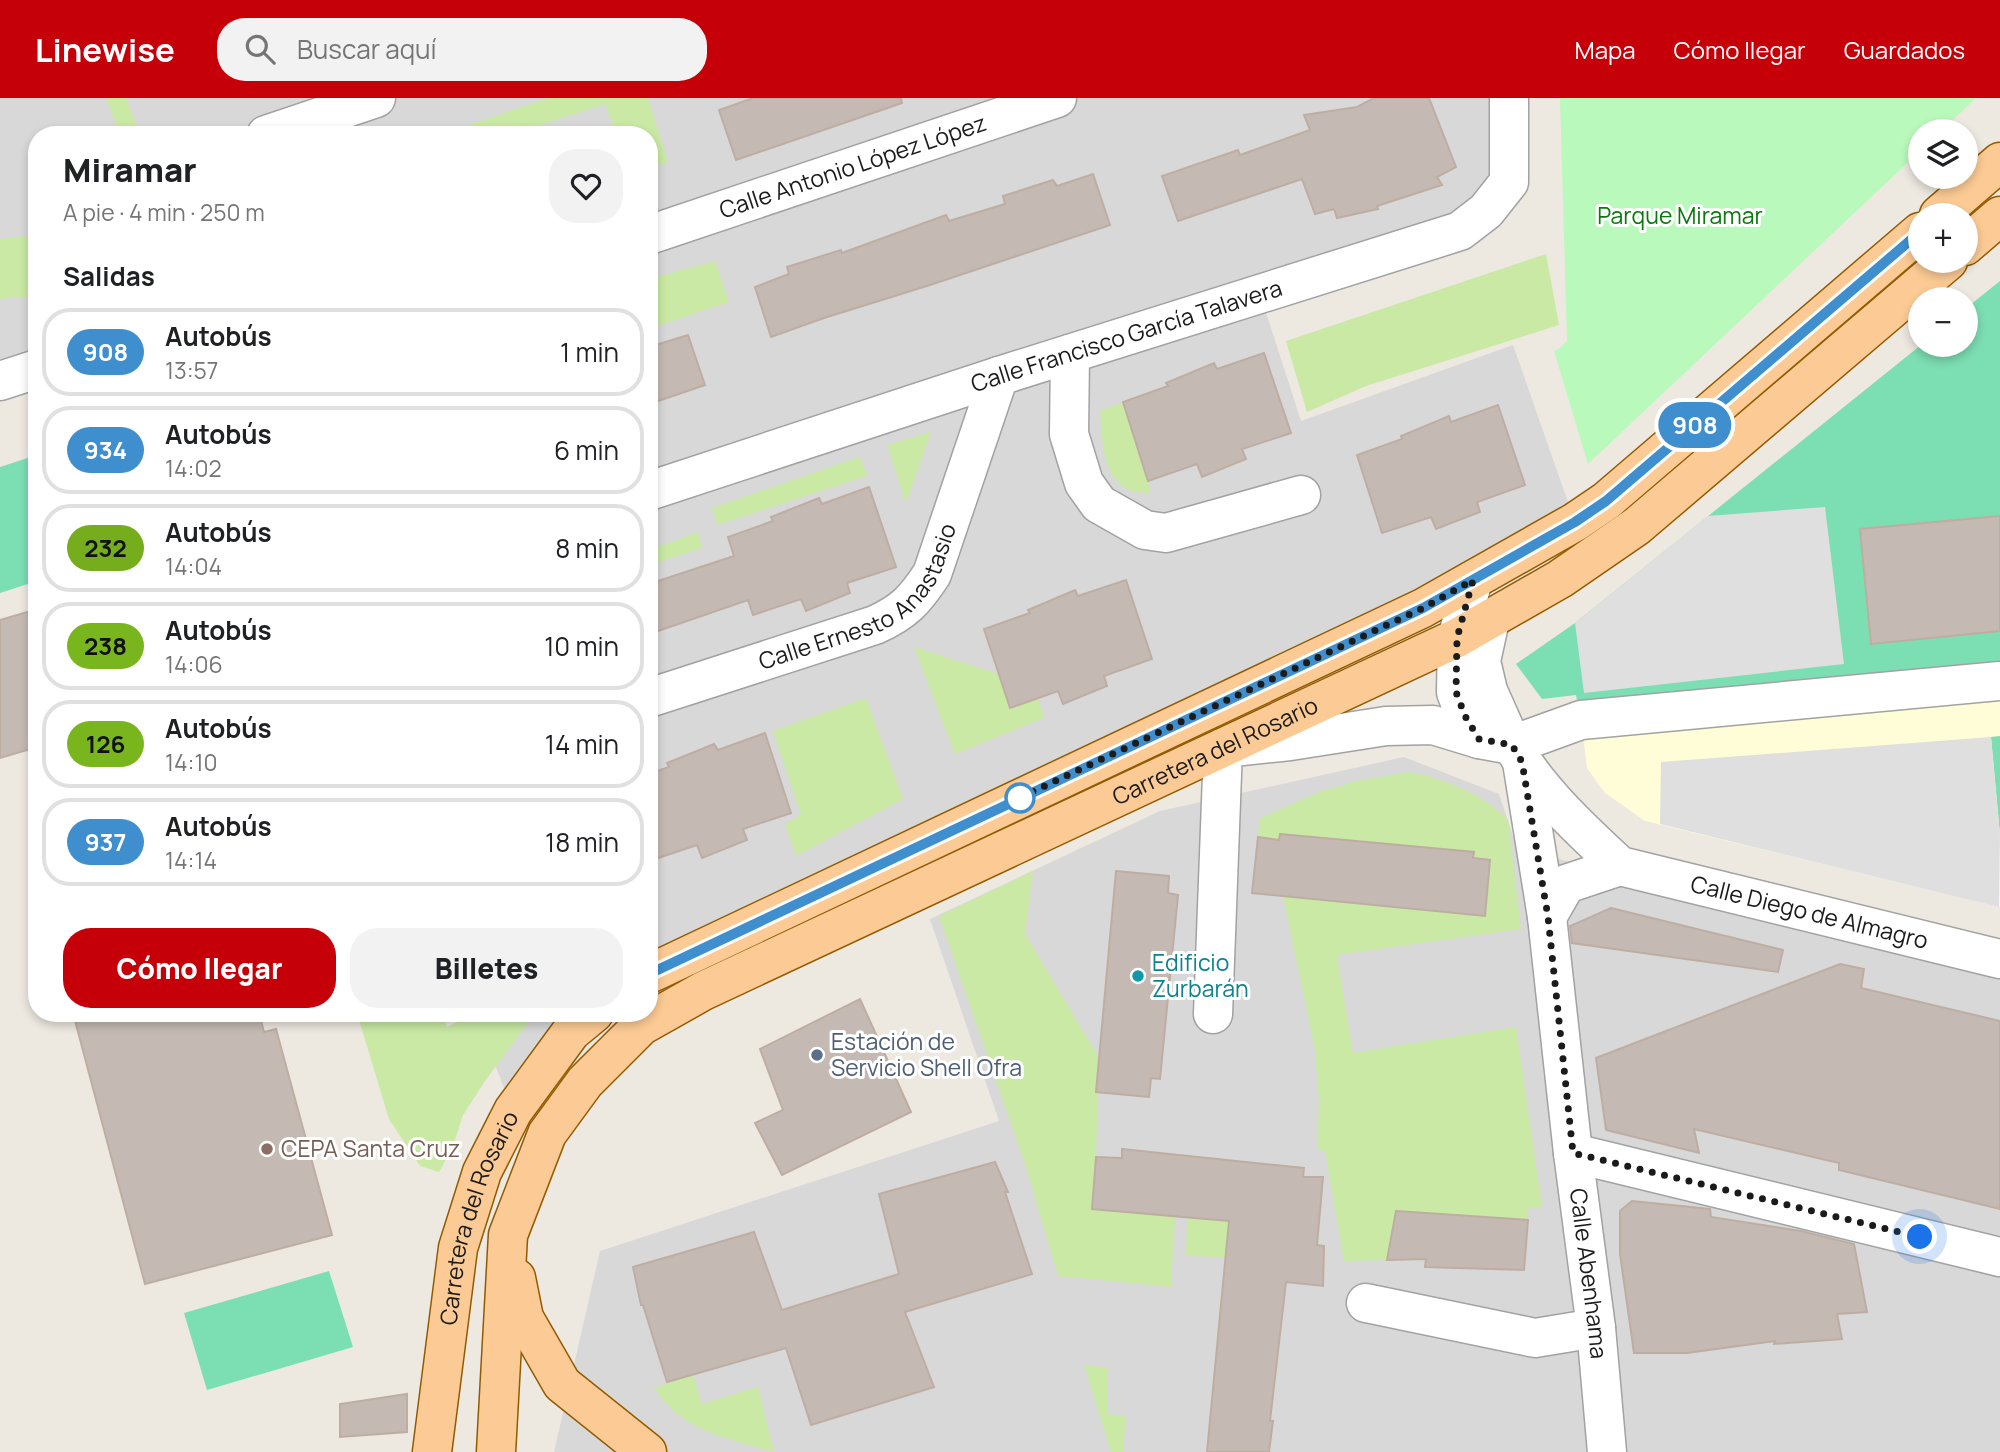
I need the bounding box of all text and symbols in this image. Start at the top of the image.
search box [217,18,707,81]
text: Linewise [35,27,175,72]
icon: search [241,30,279,68]
text: Buscar aquí [297,31,437,67]
text: Mapa [1575,33,1636,66]
text: Cómo llegar [1674,33,1806,66]
text: Guardados [1844,33,1965,66]
street label: Calle Antonio López López [715,106,990,225]
map controls [1908,119,1978,357]
button: layers [1908,119,1978,189]
text: Miramar [63,147,197,192]
button: heart [549,149,623,223]
text: A pie · 4 min · 250 m [63,196,265,228]
park label: Parque Miramar [1597,199,1763,231]
button: + [1908,203,1978,273]
text: Salidas [63,258,155,294]
street label: Calle Francisco García Talavera [966,271,1286,399]
button: − [1908,287,1978,357]
text: Autobús [165,318,272,354]
text: 1 min [560,334,619,370]
text: 908 [83,335,128,368]
text: 13:57 [165,354,218,386]
line badge: 908 [1655,402,1735,448]
text: 908 [1672,408,1718,441]
text: Autobús [165,416,272,452]
text: 6 min [554,432,619,468]
text: 934 [84,433,127,466]
text: 14:02 [165,452,222,484]
text: Autobús [165,514,272,550]
street label: Calle Ernesto Anastasio [754,519,963,677]
text: 8 min [555,530,619,566]
text: 232 [84,531,127,564]
text: 14:04 [165,550,222,582]
text: Autobús [165,612,272,648]
text: 10 min [544,628,619,664]
text: 238 [84,629,127,662]
text: 14:06 [165,648,223,680]
street label: Carretera del Rosario [1107,688,1323,812]
text: Autobús [165,710,272,746]
text: 14 min [545,726,619,762]
text: 126 [86,727,125,760]
text: 14:10 [165,746,217,778]
unlabelled marker [1005,783,1035,813]
text: Autobús [165,808,272,844]
text: 18 min [545,824,619,860]
text: 937 [85,825,126,858]
text: 14:14 [165,844,217,876]
street label: Calle Diego de Almagro [1688,867,1932,956]
button: Cómo llegar [63,928,336,1008]
button: Billetes [350,928,623,1008]
place label: Edificio Zurbarán [1152,946,1249,1004]
marker: Edificio Zurbarán [1130,968,1146,984]
place label: Estación de Servicio Shell Ofra [831,1025,1022,1083]
marker: Estación de Servicio Shell Ofra [809,1047,825,1063]
street label: Carretera del Rosario [431,1105,526,1327]
place label: CEPA Santa Cruz [281,1132,460,1164]
marker: CEPA Santa Cruz [259,1141,275,1157]
street label: Calle Abenhama [1563,1186,1616,1360]
your location [1902,1219,1937,1254]

